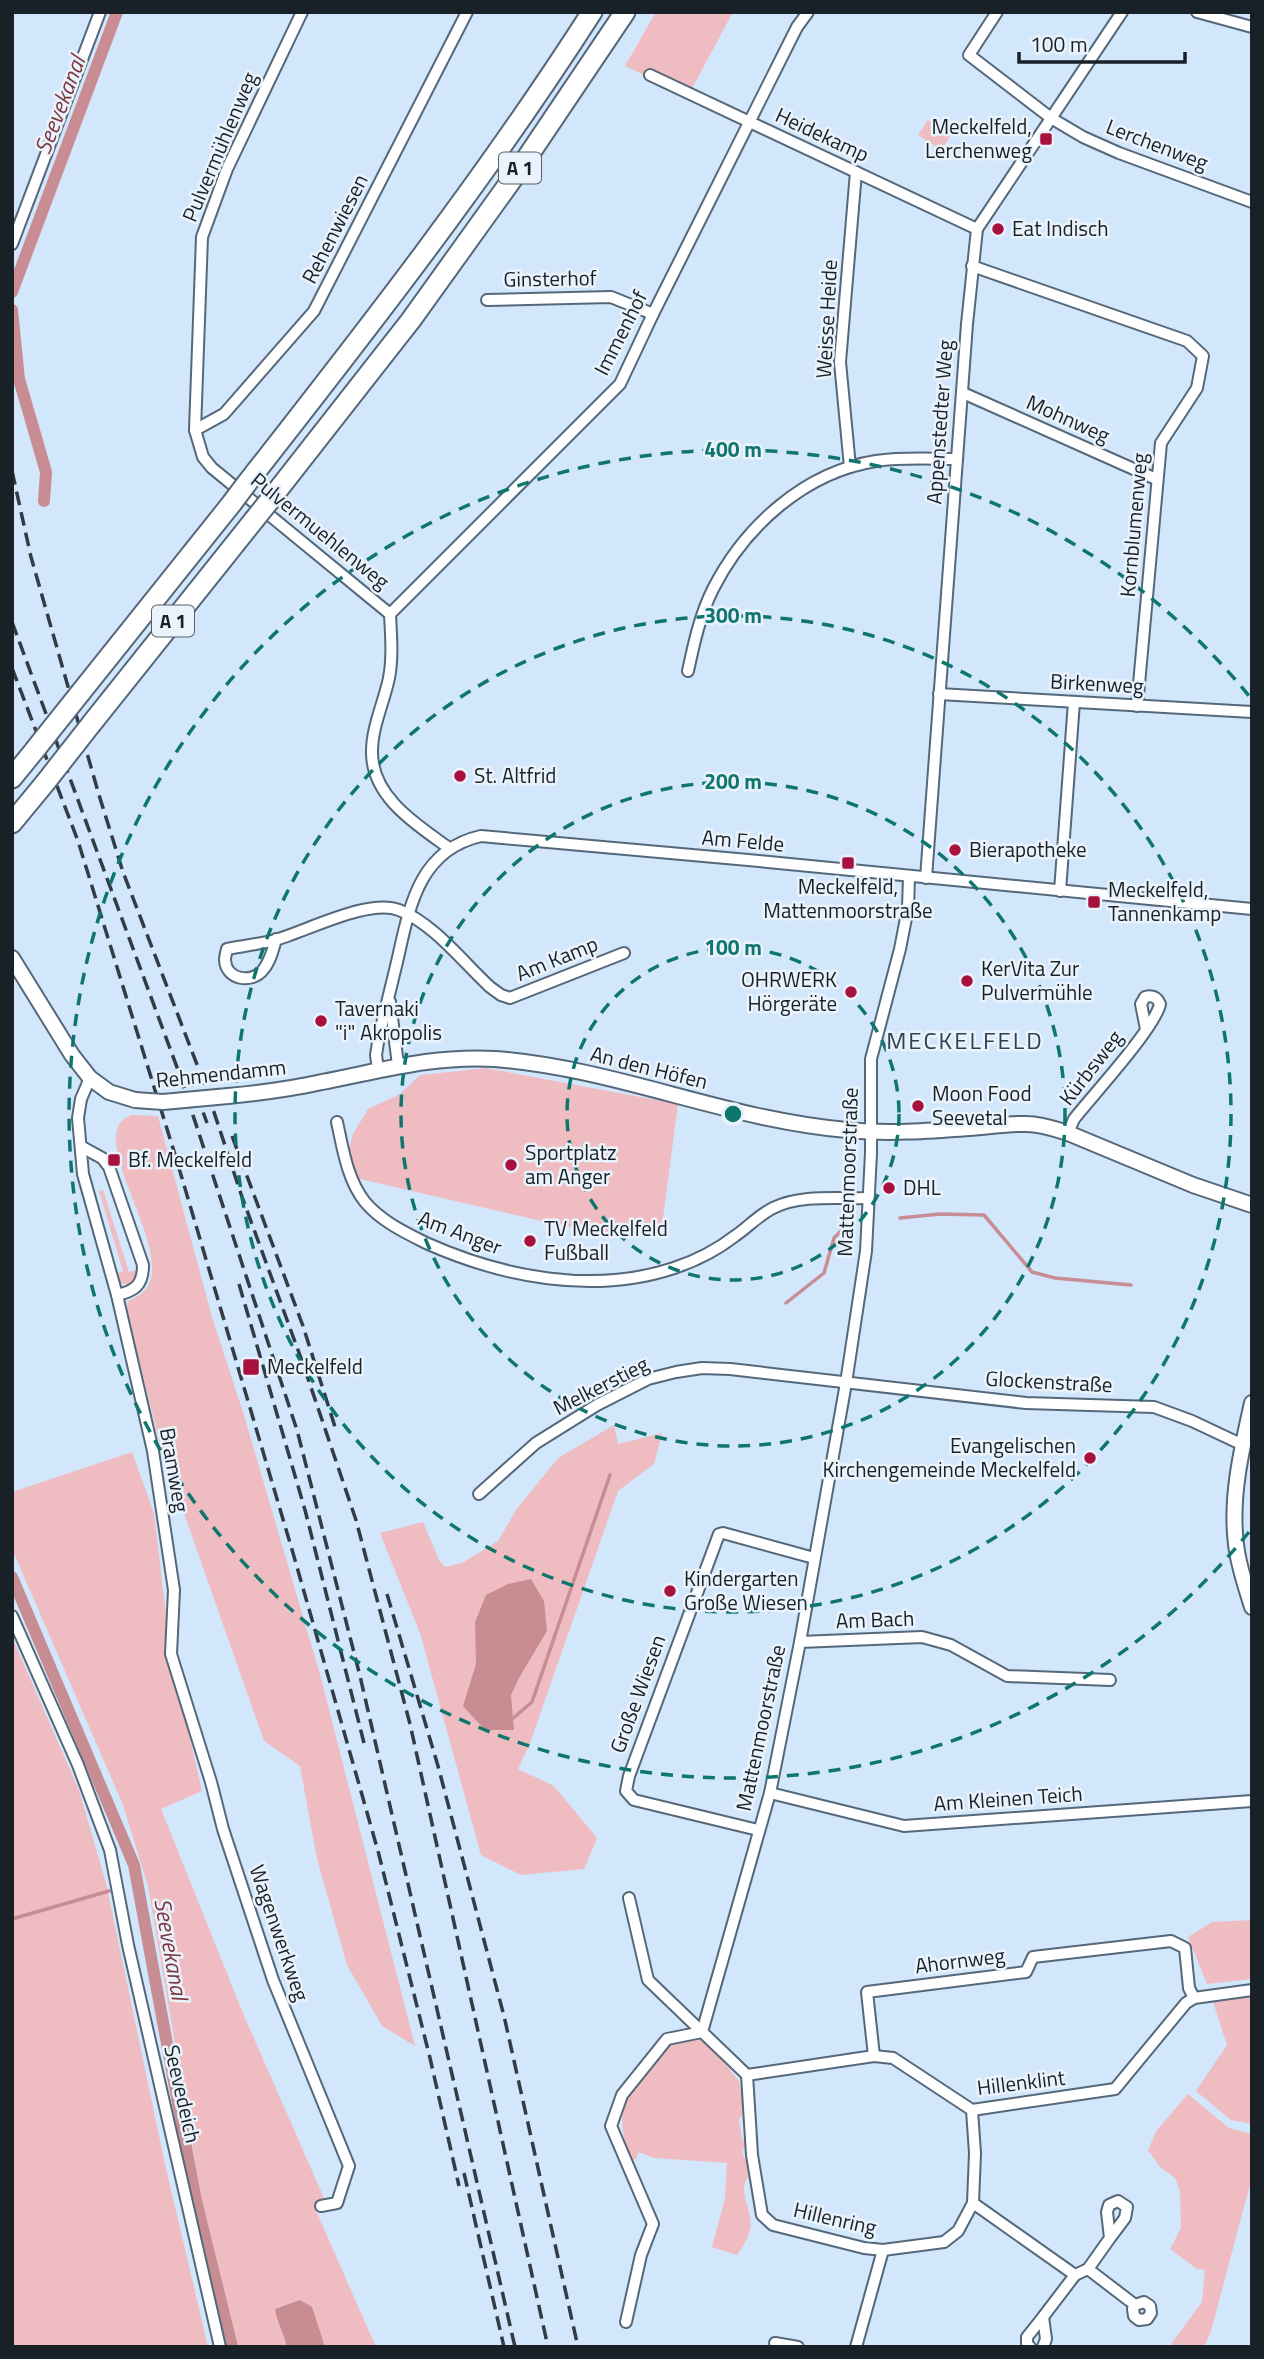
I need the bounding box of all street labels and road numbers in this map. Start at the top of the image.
street label: Pulvermühlenweg [173,66,265,227]
street label: Heidekamp [770,98,875,170]
street label: Lerchenweg [1102,110,1213,178]
road number: A 1 [499,152,541,184]
street label: Rehenwiesen [293,168,375,289]
street label: Weisse Heide [807,259,845,379]
street label: Ginsterhof [503,261,597,295]
street label: Immenhof [585,284,655,381]
street label: Appenstedter Weg [917,338,961,505]
street label: Mohnweg [1022,385,1115,451]
street label: Kornblumenweg [1111,451,1155,599]
street label: Pulvermuehlenweg [244,464,397,597]
road number: A 1 [152,606,194,636]
street label: Birkenweg [1049,665,1145,701]
street label: Am Felde [701,820,786,860]
street label: Am Kamp [511,927,602,989]
street label: Kürbsweg [1050,1023,1130,1112]
street label: An den Höfen [587,1037,711,1097]
street label: Rehmendamm [154,1050,288,1096]
street label: Mattenmoorstraße [828,1087,866,1257]
street label: Am Anger [414,1202,507,1263]
street label: Melkerstieg [547,1347,654,1423]
street label: Glockenstraße [985,1362,1113,1400]
street label: Bramweg [152,1425,198,1515]
street label: Am Bach [835,1602,915,1636]
street label: Große Wiesen [601,1630,673,1757]
street label: Mattenmoorstraße [727,1642,793,1814]
street label: Am Kleinen Teich [932,1777,1083,1819]
street label: Wagenwerkweg [242,1860,318,2005]
street label: Ahornweg [913,1939,1007,1981]
street label: Seevedeich [156,2042,210,2146]
street label: Hillenklint [975,2061,1067,2103]
street label: Hillenring [791,2193,880,2243]

